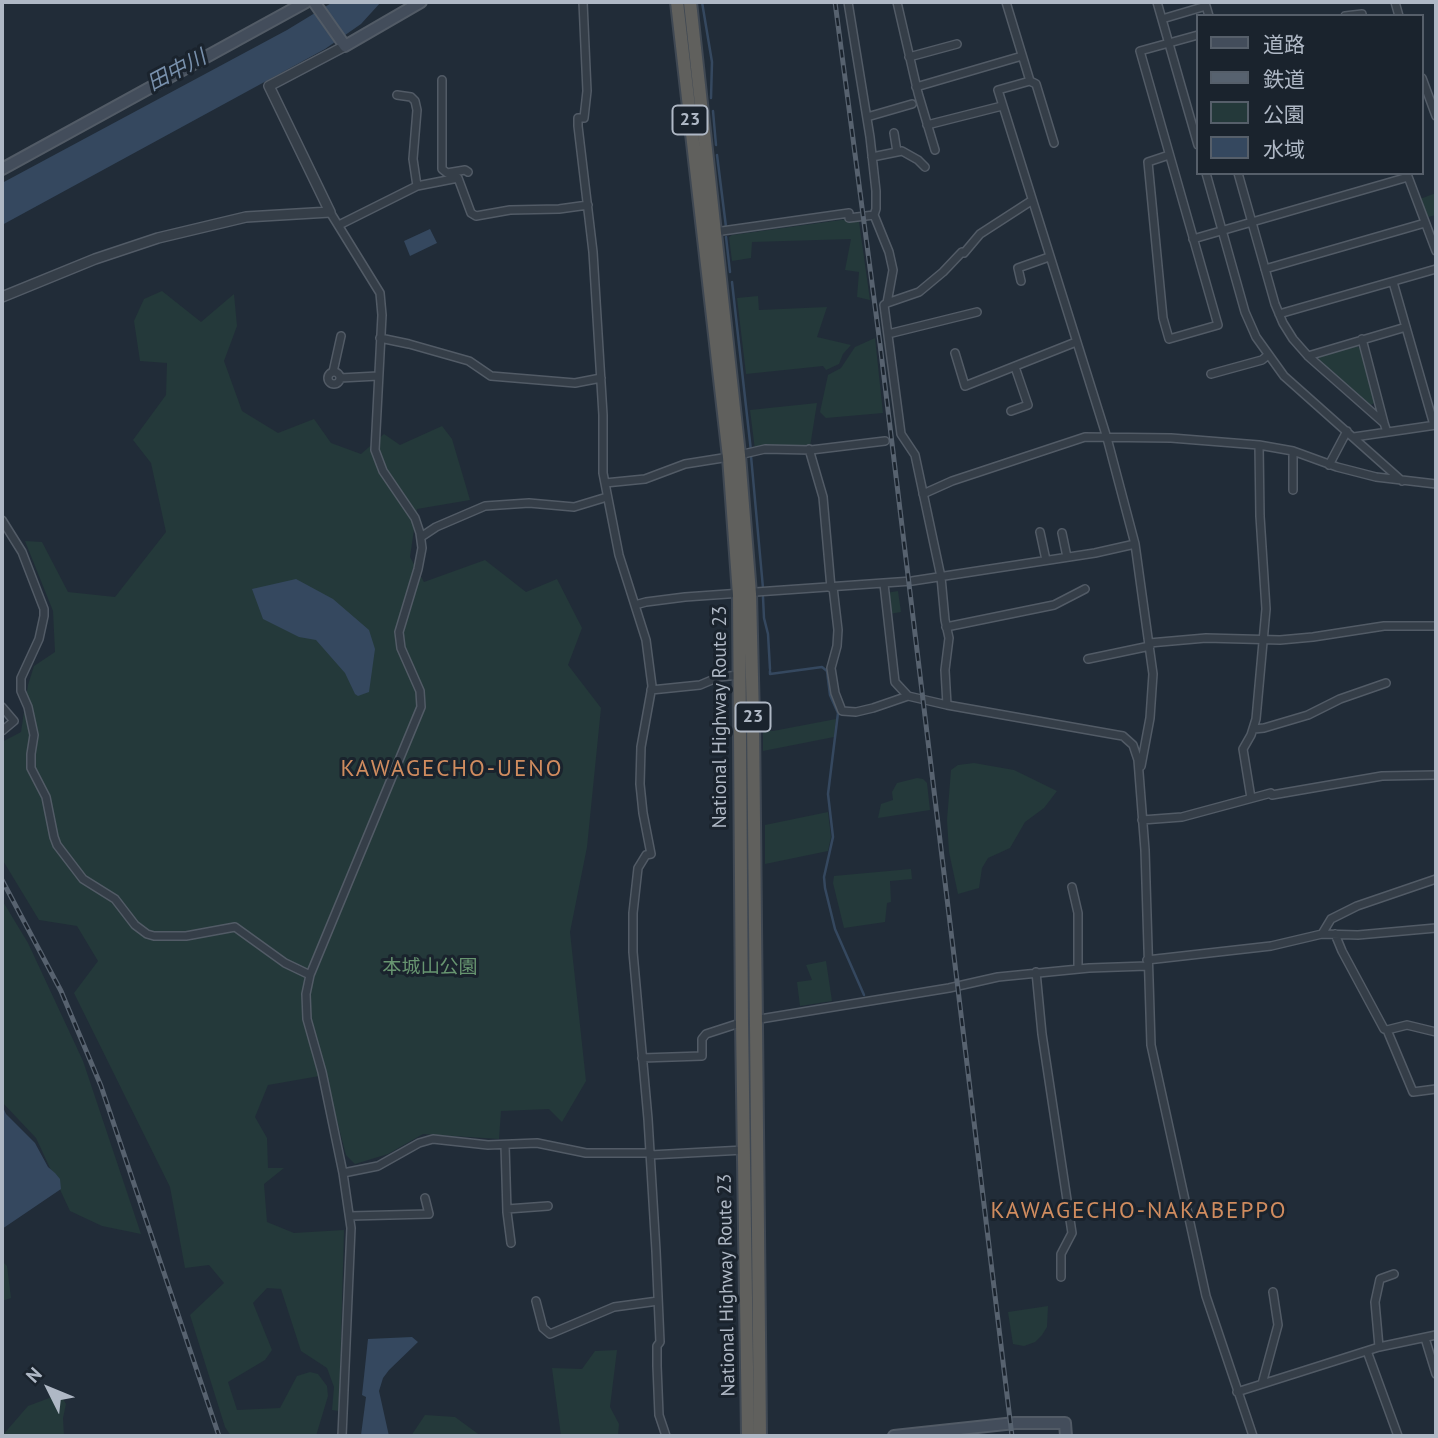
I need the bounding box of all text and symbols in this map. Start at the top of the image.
legend [1196,14,1424,175]
text: 道路 [1263,31,1305,58]
water label: 田中川 [143,45,211,97]
text: 鉄道 [1263,66,1305,93]
text: 公園 [1263,101,1305,128]
road number: 23 [672,106,708,134]
text: 水域 [1263,136,1305,163]
street label: National Highway Route 23 [710,606,732,828]
road number: 23 [736,702,770,732]
district label: KAWAGECHO-UENO [342,755,562,783]
park label: 本城山公園 [383,957,477,979]
street label: National Highway Route 23 [714,1174,740,1396]
district label: KAWAGECHO-NAKABEPPO [993,1197,1285,1225]
north arrow [14,1354,84,1424]
text: N [21,1362,47,1387]

